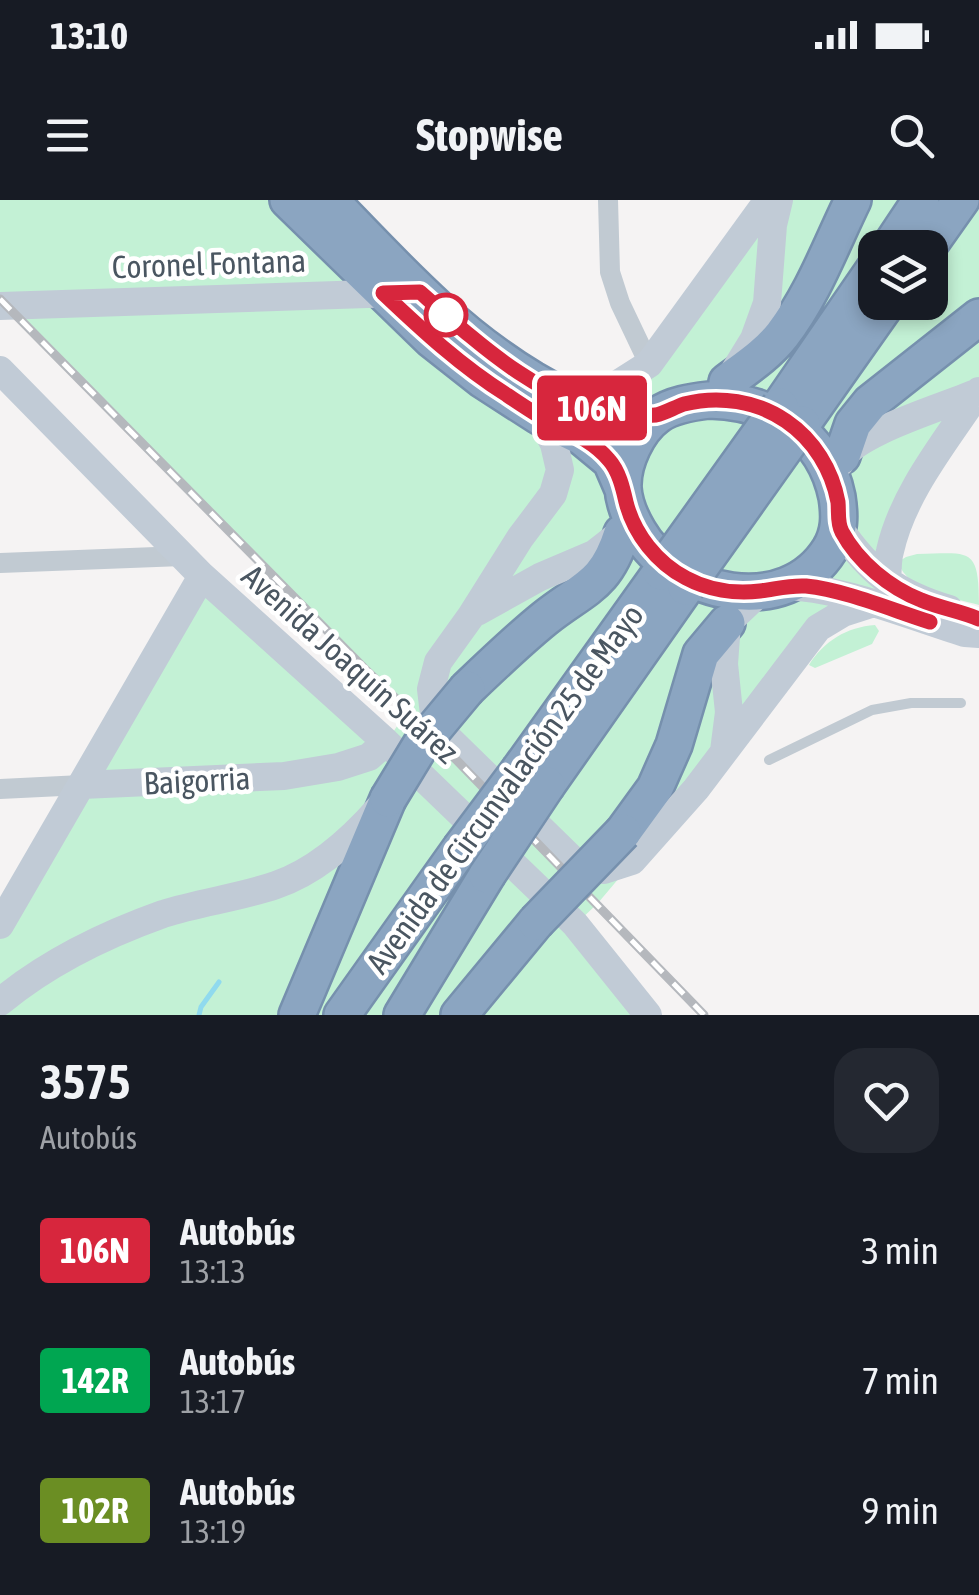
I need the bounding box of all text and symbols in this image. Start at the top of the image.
text: 13:10 [50,14,128,57]
icon: menu [40,108,95,163]
icon: search [884,108,939,163]
text: Stopwise [416,109,563,161]
map controls [858,230,948,320]
button: layers [858,230,948,320]
street label: Coronel Fontana [111,242,307,285]
unlabelled marker [425,294,467,336]
line badge: 106N [522,376,662,440]
text: 106N [557,388,627,428]
street label: Avenida Joaquín Suárez [235,557,466,771]
street label: Avenida de Circunvalación 25 de Mayo [358,597,651,980]
street label: Baigorria [143,759,251,802]
button: heart [834,1048,939,1153]
text: 3575 [40,1054,130,1109]
text: Autobús [40,1119,137,1156]
text: Autobús [180,1210,295,1253]
text: 3 min [861,1229,939,1272]
text: 106N [60,1230,130,1270]
text: 13:13 [180,1253,246,1290]
text: Autobús [180,1340,295,1383]
text: 7 min [861,1359,939,1402]
text: 142R [62,1360,128,1400]
text: 13:17 [180,1383,246,1420]
text: Autobús [180,1470,295,1513]
text: 9 min [861,1489,939,1532]
text: 102R [62,1490,128,1530]
text: 13:19 [180,1513,246,1550]

